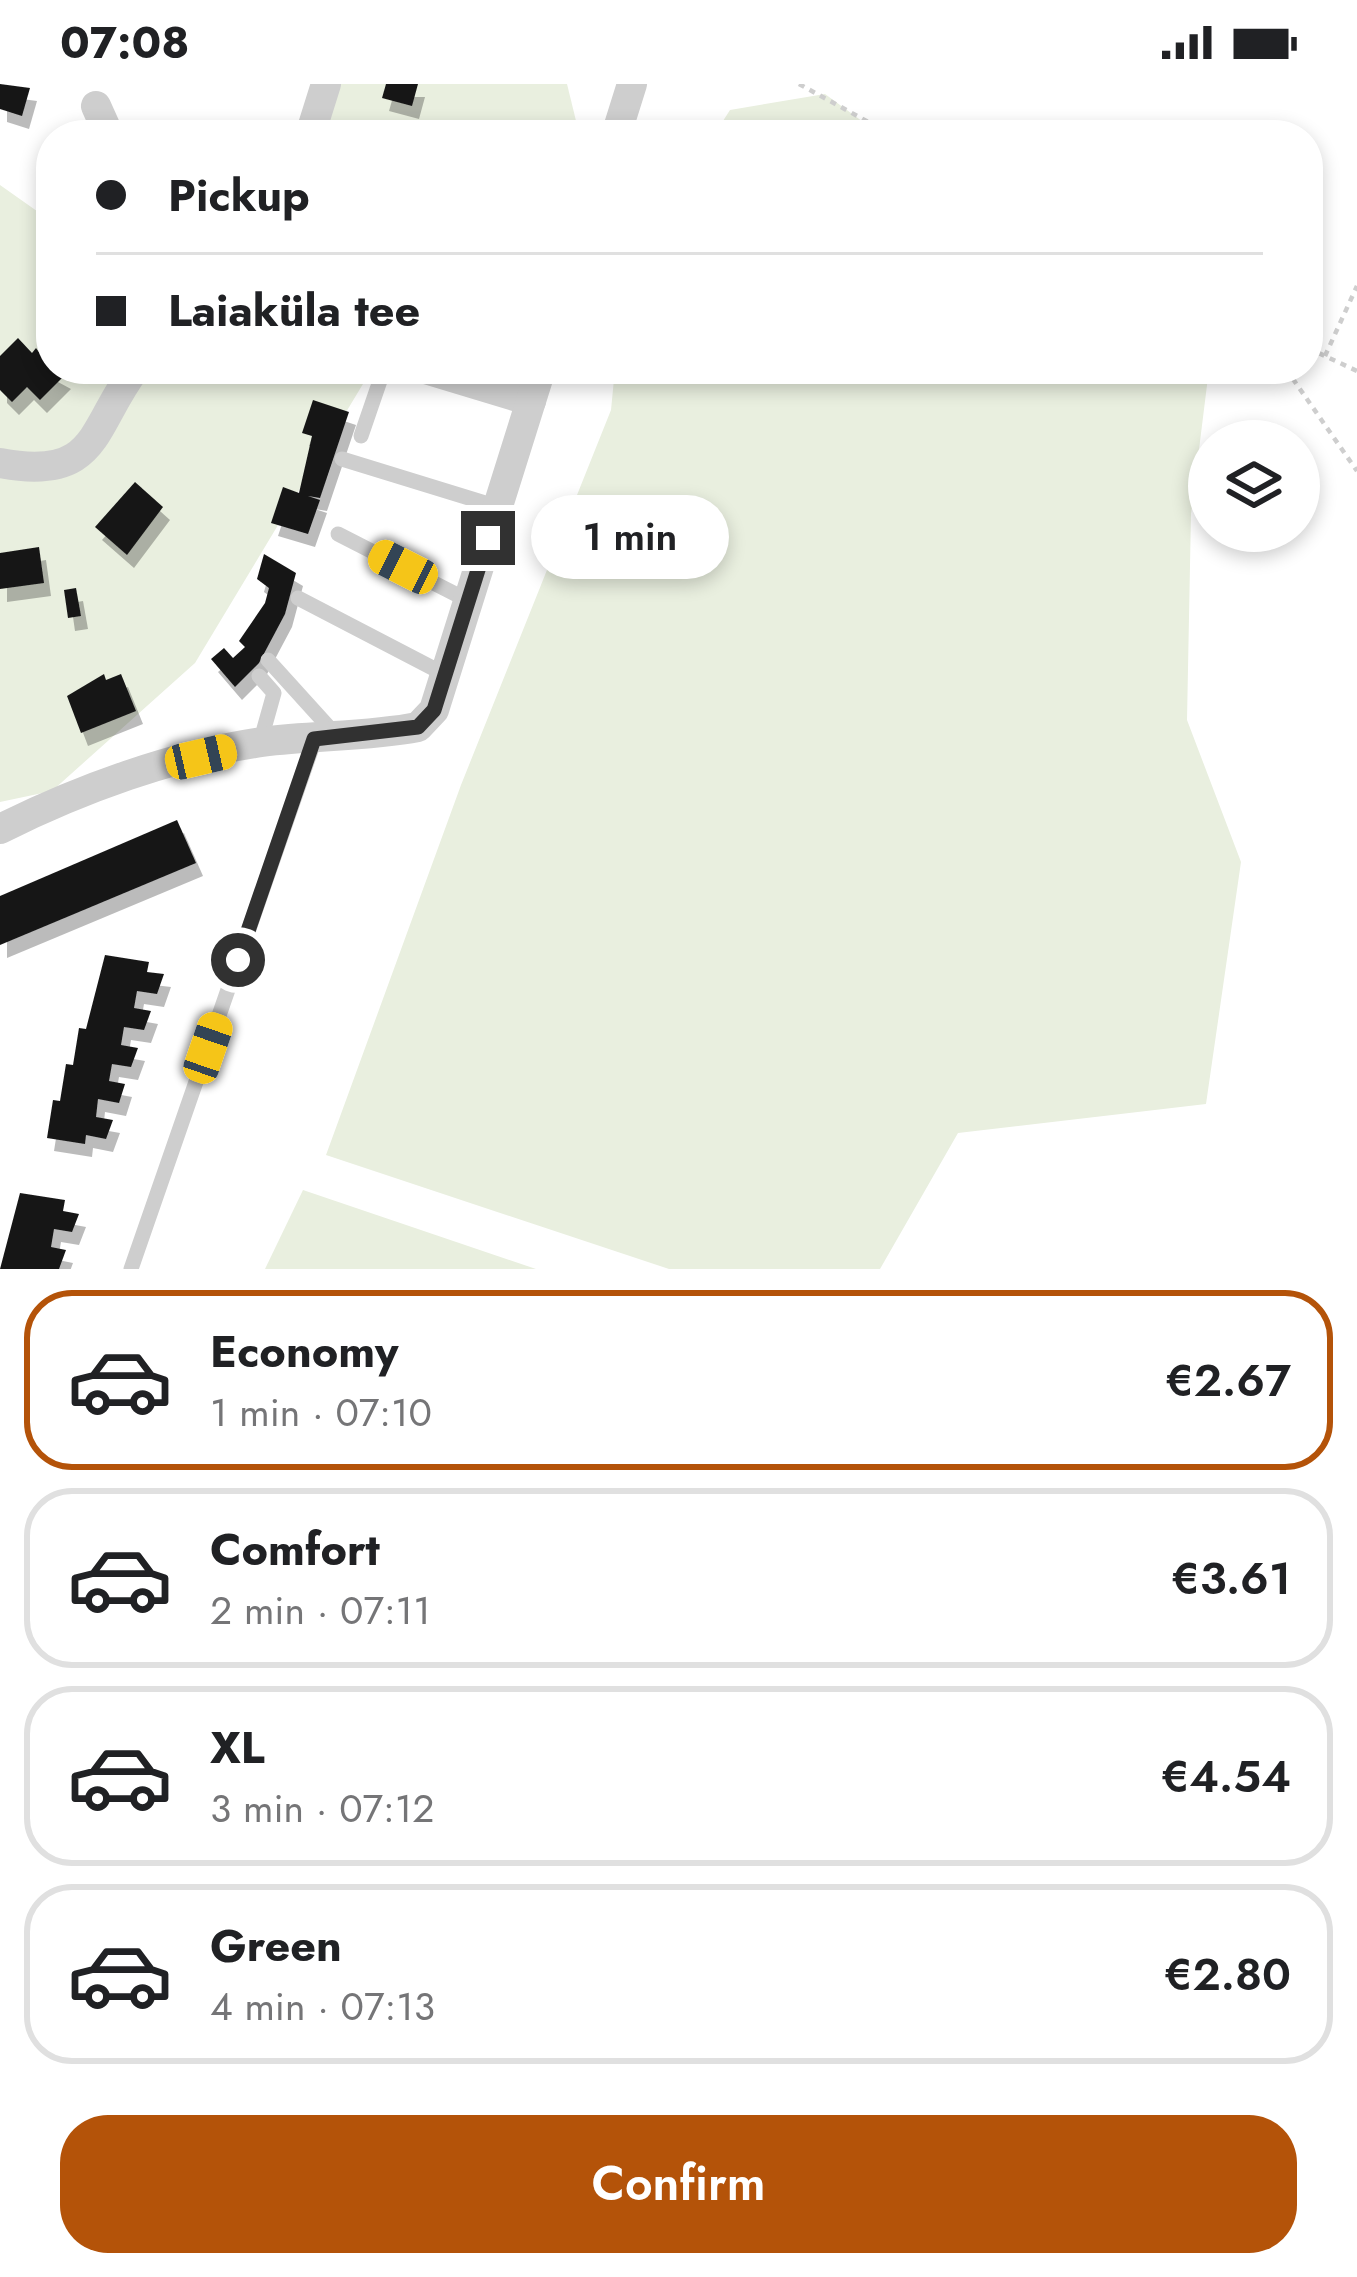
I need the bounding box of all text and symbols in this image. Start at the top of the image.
text: 07:08 [60,10,189,75]
text: Pickup [168,163,310,228]
text: Laiaküla tee [168,278,420,343]
map controls [1188,420,1320,552]
button: layers [1188,420,1320,552]
callout: 1 min [530,496,728,580]
text: 1 min [583,508,677,565]
route end [461,511,515,565]
car [363,535,443,599]
car [162,731,240,783]
route start [211,933,265,987]
car [179,1008,237,1088]
text: Economy [210,1319,398,1384]
icon: car [66,1326,174,1434]
text: €2.67 [1165,1348,1291,1413]
text: 1 min · 07:10 [210,1384,432,1441]
text: Comfort [210,1517,380,1582]
icon: car [66,1524,174,1632]
text: €3.61 [1171,1546,1291,1611]
text: 2 min · 07:11 [210,1582,431,1639]
text: XL [210,1715,265,1780]
icon: car [66,1722,174,1830]
text: €4.54 [1161,1744,1291,1809]
text: 3 min · 07:12 [210,1780,434,1837]
text: Green [210,1913,342,1978]
icon: car [66,1920,174,2028]
text: €2.80 [1164,1942,1291,2007]
text: 4 min · 07:13 [210,1978,435,2035]
button: Confirm [60,2115,1297,2253]

